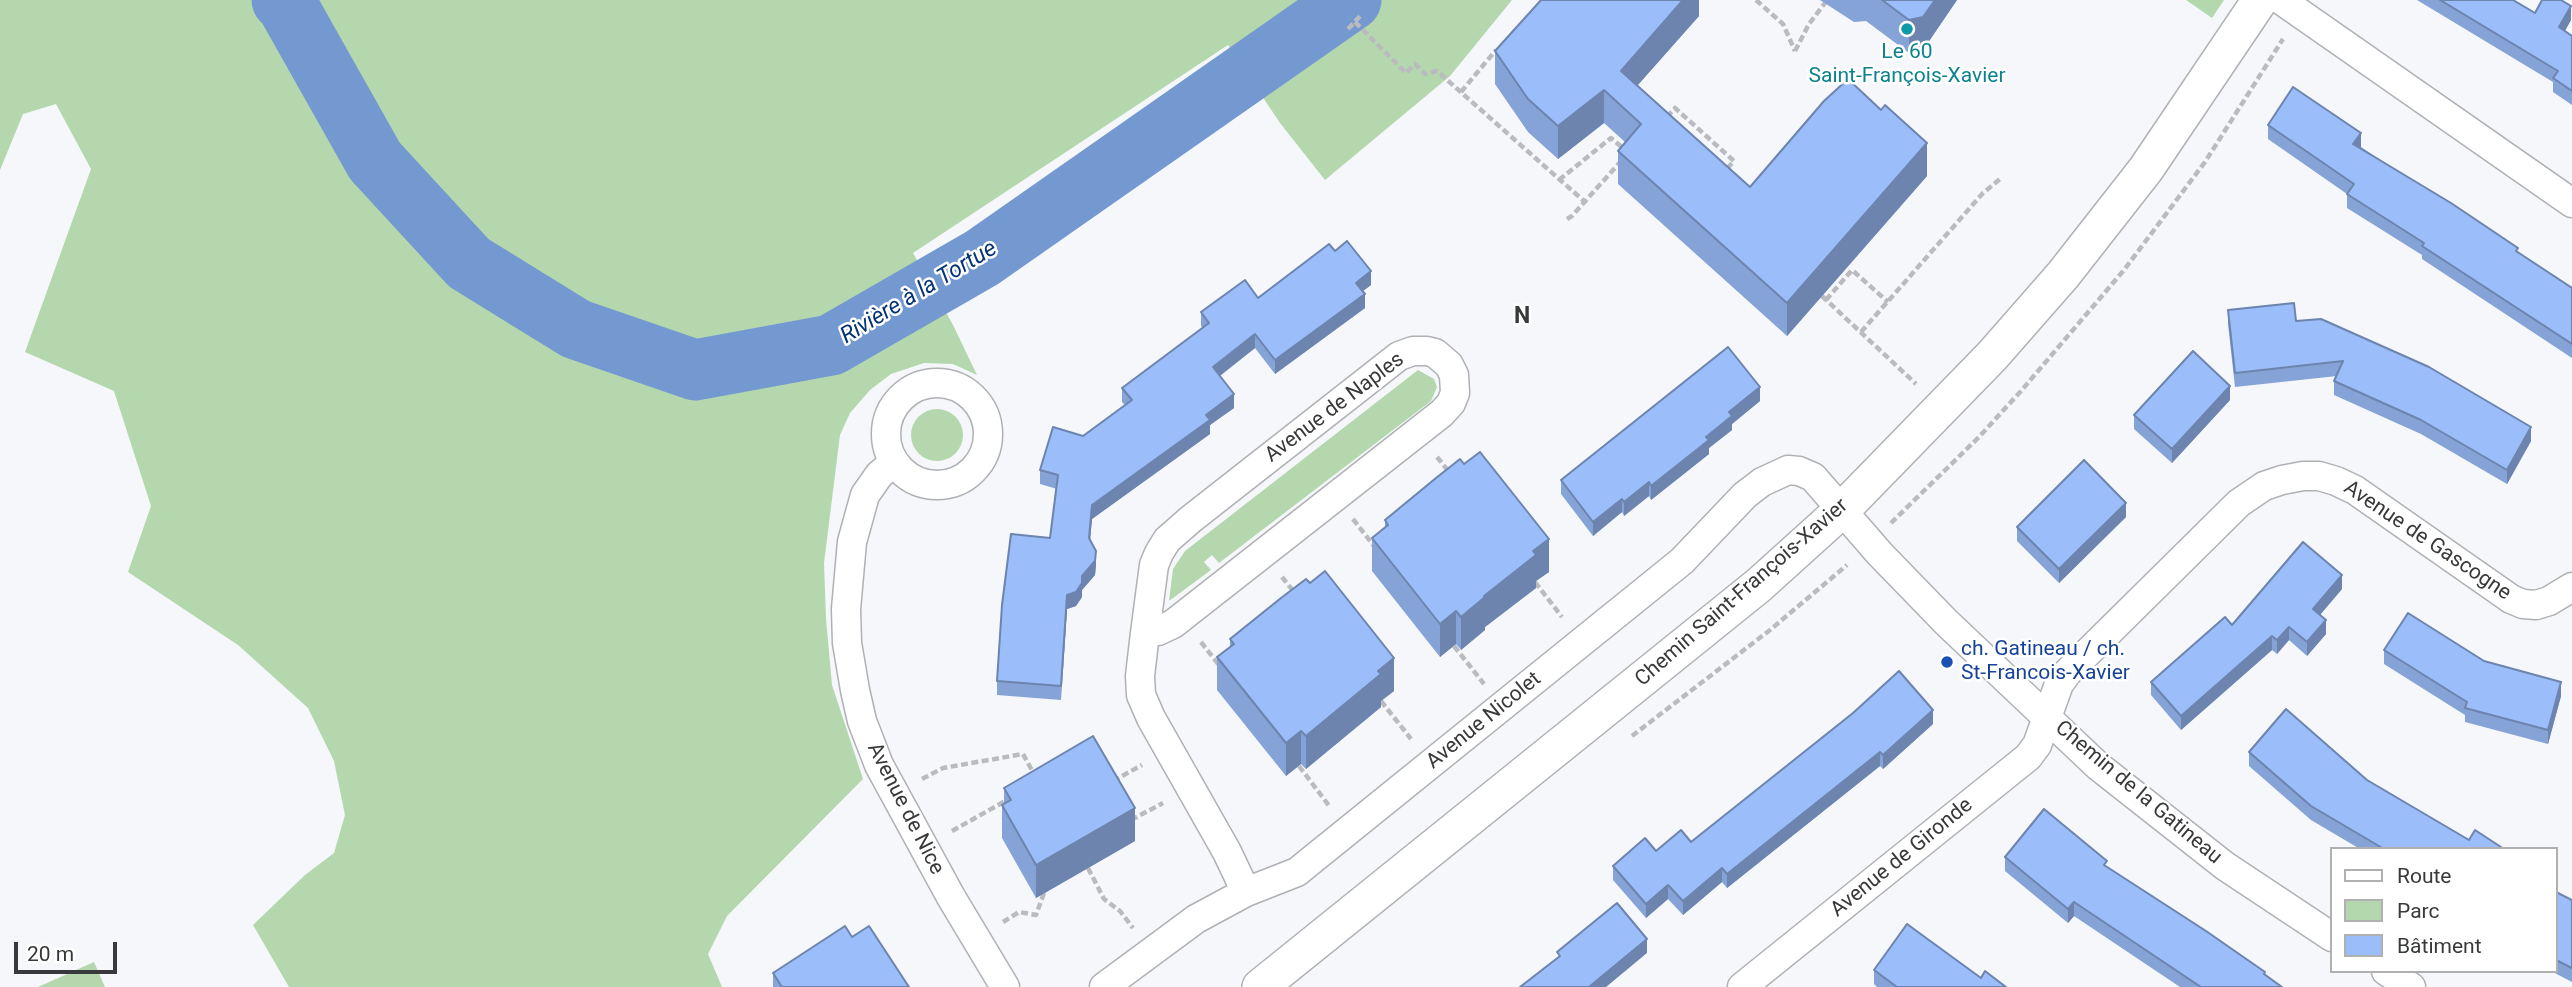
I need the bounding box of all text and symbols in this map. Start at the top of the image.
marker: Le 60 Saint-François-Xavier [1899,21,1915,37]
place label: Le 60 Saint-François-Xavier [1808,40,2006,90]
water label: Rivière à la Tortue [836,235,1002,351]
district label: N [1514,303,1530,331]
street label: Avenue de Naples [1261,348,1409,468]
street label: Avenue de Gascogne [2339,476,2515,606]
street label: Chemin Saint-François-Xavier [1630,494,1854,692]
place label: ch. Gatineau / ch. St-Francois-Xavier [1961,637,2130,687]
marker: ch. Gatineau / ch. St-Francois-Xavier [1939,654,1955,670]
street label: Avenue Nicolet [1422,667,1546,775]
street label: Chemin de la Gatineau [2049,716,2227,870]
street label: Avenue de Nice [861,739,949,879]
street label: Avenue de Gironde [1826,793,1978,923]
legend [2330,847,2558,973]
text: Route [2397,864,2452,888]
text: Parc [2397,899,2439,923]
scale bar [18,928,121,972]
text: Bâtiment [2397,934,2482,958]
text: 20 m [27,942,74,966]

